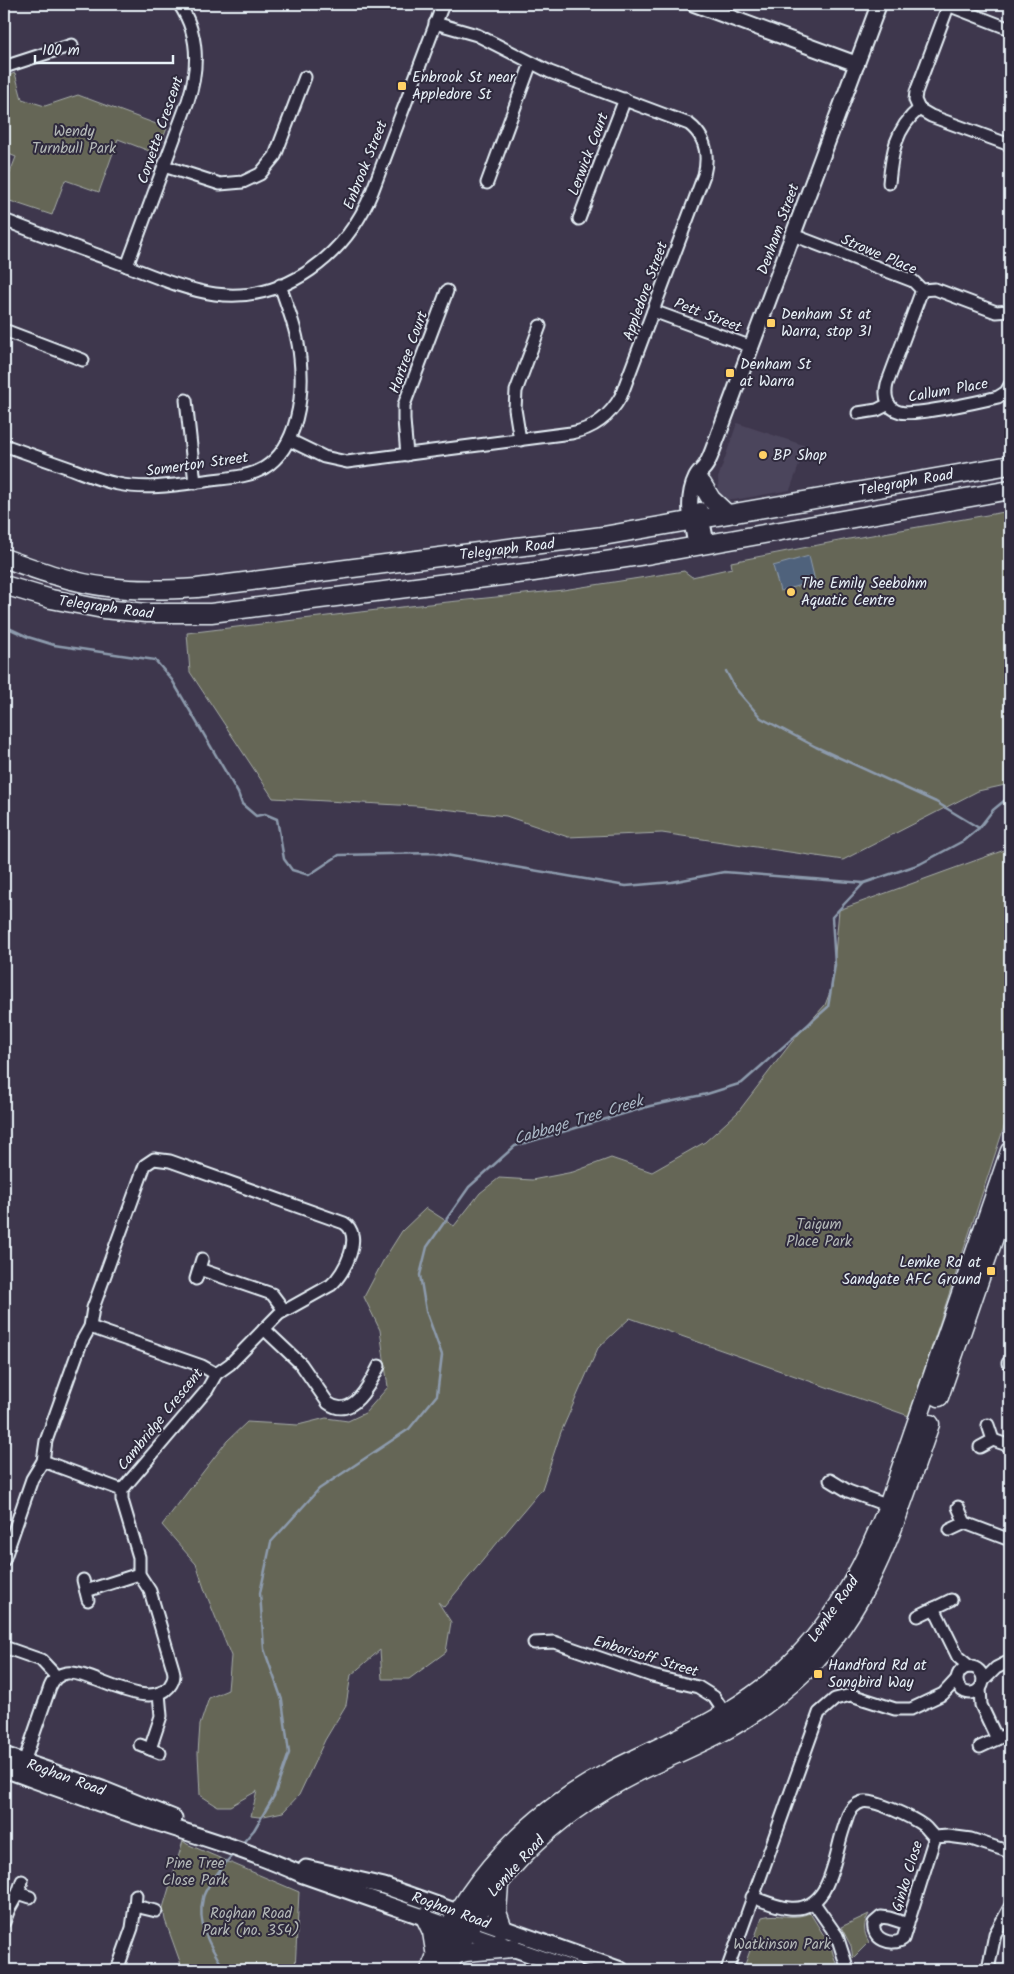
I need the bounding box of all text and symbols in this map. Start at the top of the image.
scale bar [35,32,172,64]
text: 100 m [42,39,80,63]
place label: Enbrook St near Appledore St [412,66,516,107]
street label: Corvette Crescent [131,73,191,187]
marker: Enbrook St near Appledore St [396,80,408,92]
street label: Lerwick Court [562,109,616,199]
street label: Enbrook Street [337,117,395,214]
park label: Wendy Turnbull Park [32,120,117,161]
street label: Denham Street [751,180,807,278]
street label: Strowe Place [837,228,921,282]
street label: Appledore Street [617,238,675,344]
street label: Pett Street [670,292,745,340]
place label: Denham St at Warra, stop 31 [781,303,872,344]
street label: Hartree Court [383,308,435,397]
marker: Denham St at Warra, stop 31 [765,317,777,329]
place label: Denham St at Warra [740,353,811,394]
marker: Denham St at Warra [724,367,736,379]
street label: Callum Place [906,372,990,410]
place label: BP Shop [773,444,827,468]
street label: Somerton Street [144,446,250,484]
marker: BP Shop [757,449,769,461]
street label: Telegraph Road [857,463,956,503]
street label: Telegraph Road [458,532,557,568]
place label: The Emily Seebohm Aquatic Centre [801,572,927,613]
marker: The Emily Seebohm Aquatic Centre [785,586,797,598]
street label: Telegraph Road [57,589,155,627]
water label: Cabbage Tree Creek [511,1088,649,1152]
park label: Taigum Place Park [786,1213,853,1254]
place label: Lemke Rd at Sandgate AFC Ground [842,1251,982,1292]
marker: Lemke Rd at Sandgate AFC Ground [985,1265,997,1277]
street label: Cambridge Crescent [112,1363,210,1476]
street label: Lemke Road [802,1571,866,1648]
street label: Enborisoff Street [590,1630,701,1684]
place label: Handford Rd at Songbird Way [828,1654,927,1695]
marker: Handford Rd at Songbird Way [812,1668,824,1680]
street label: Roghan Road [23,1753,109,1803]
street label: Lemke Road [482,1830,552,1903]
street label: Ginko Close [886,1838,930,1915]
park label: Pine Tree Close Park [162,1852,229,1893]
street label: Roghan Road [408,1886,494,1936]
park label: Roghan Road Park (no. 354) [202,1902,300,1943]
park label: Watkinson Park [733,1933,832,1957]

